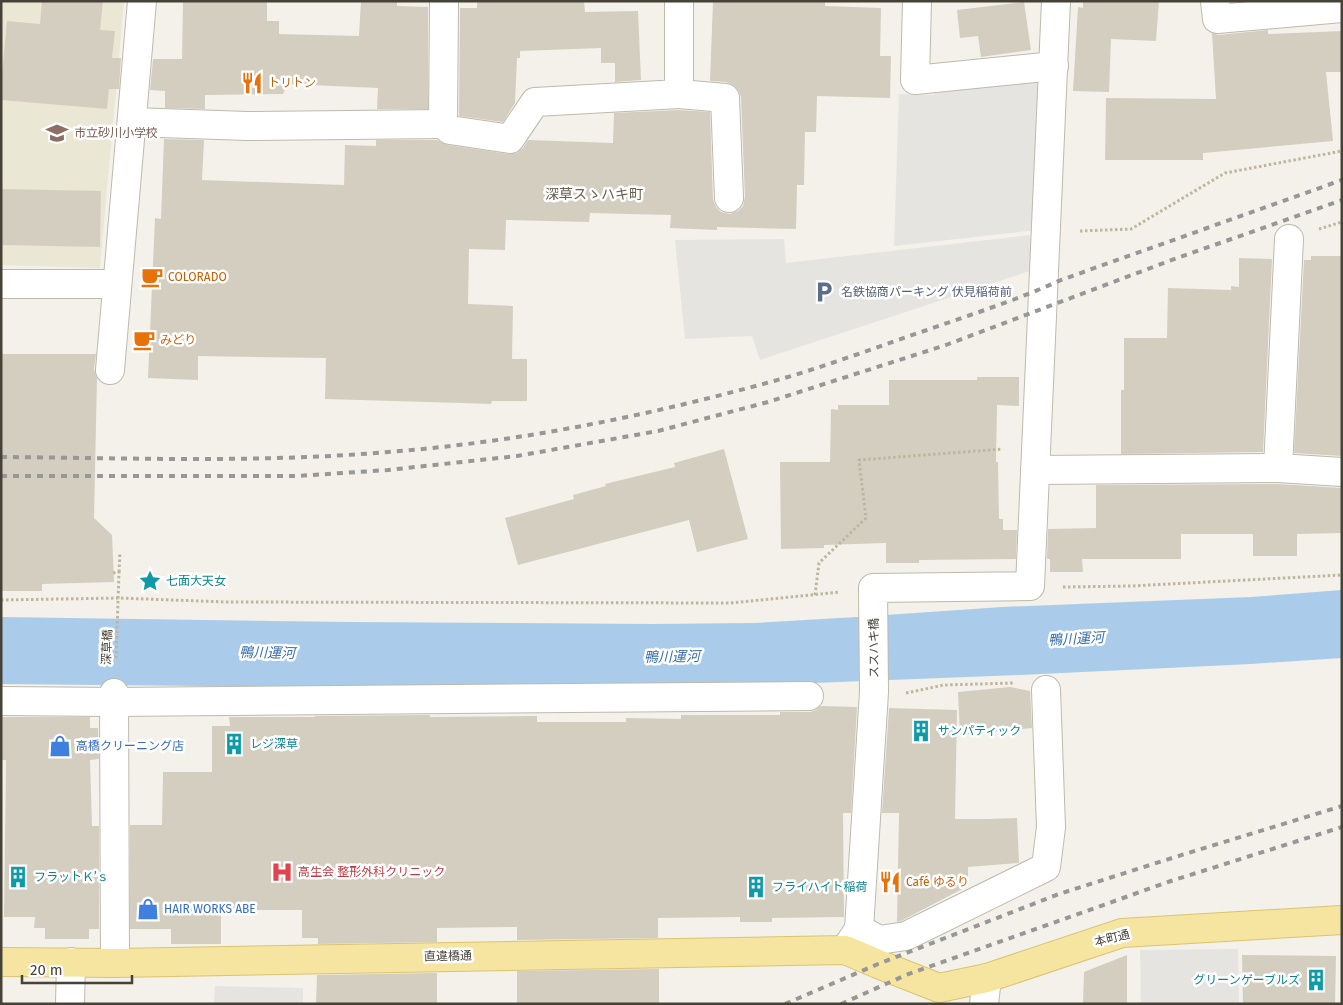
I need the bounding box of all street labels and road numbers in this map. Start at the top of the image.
street label: ススハキ橋 [867,618,881,678]
street label: 深草橋 [99,629,115,665]
street label: 本町通 [1093,927,1131,949]
street label: 直違橋通 [424,949,472,963]

